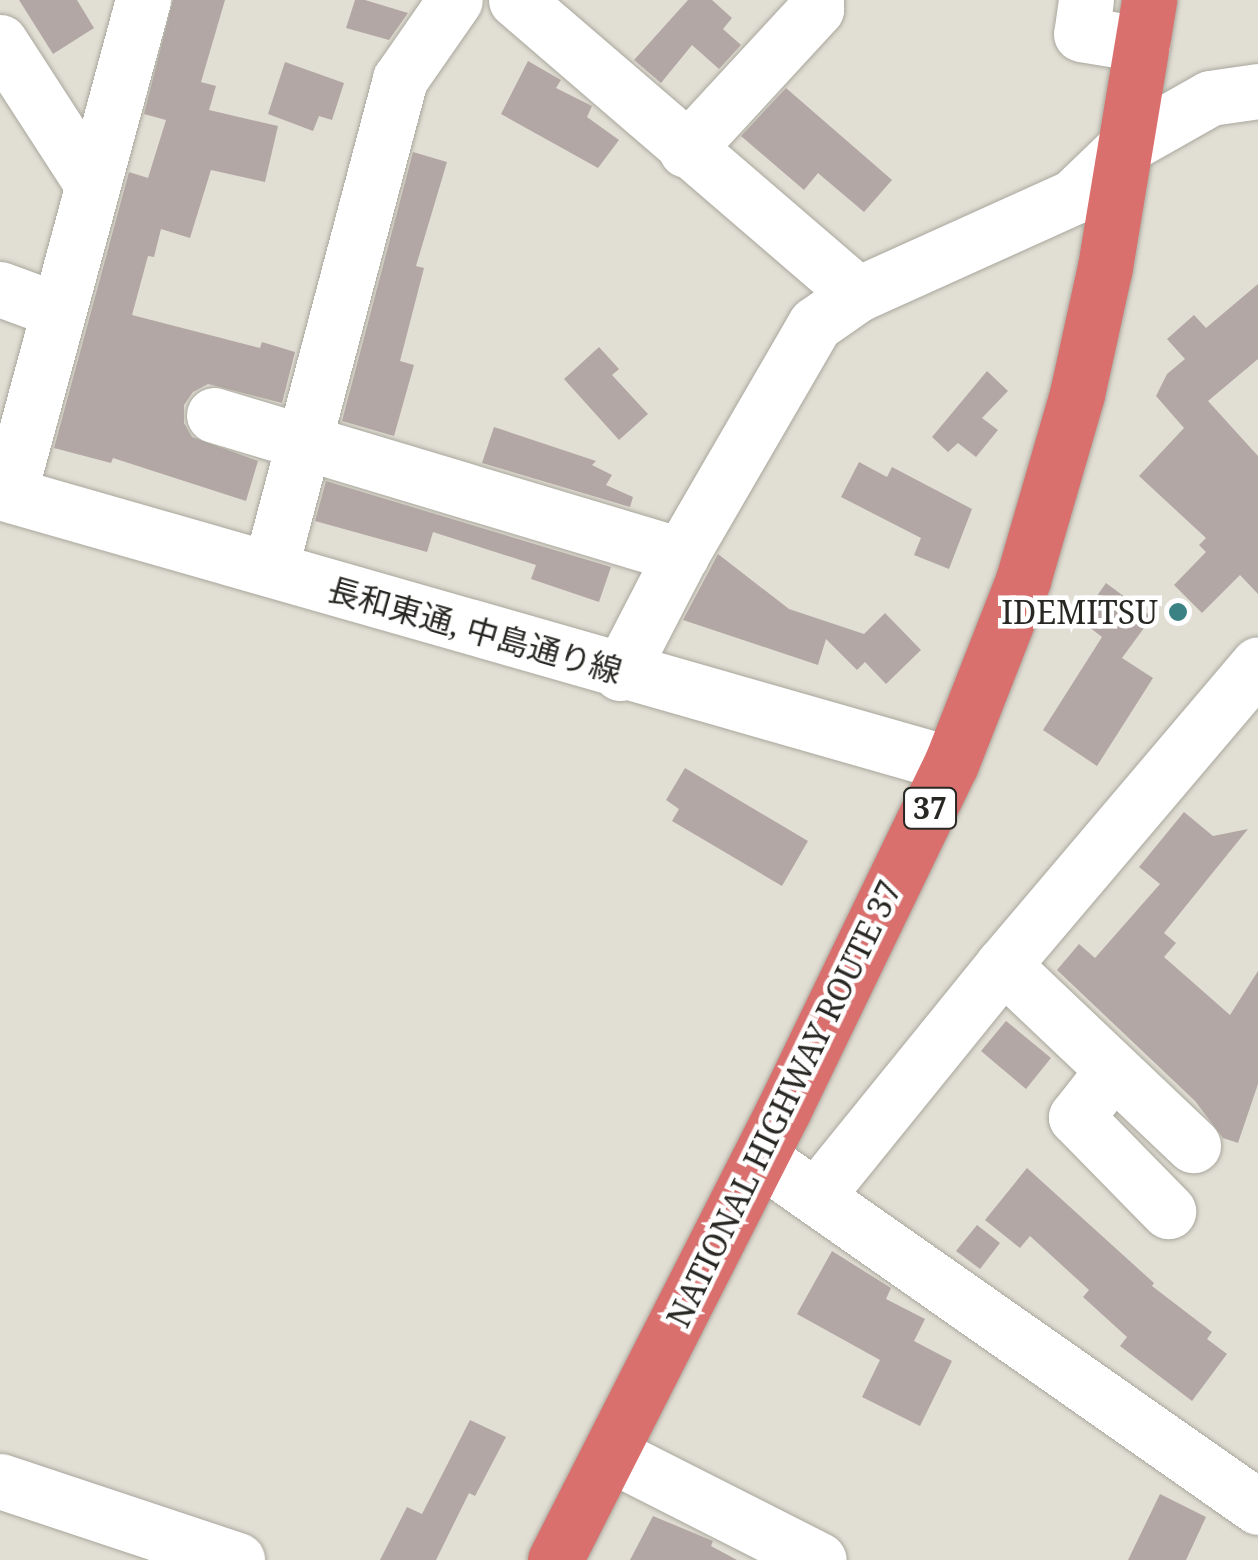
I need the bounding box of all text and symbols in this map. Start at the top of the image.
street label: 長和東通, 中島通り線 [323,570,627,690]
place label: IDEMITSU [1001,593,1158,631]
marker: IDEMITSU [1167,601,1189,623]
road number: 37 [902,783,958,833]
street label: NATIONAL HIGHWAY ROUTE 37 [659,875,909,1333]

